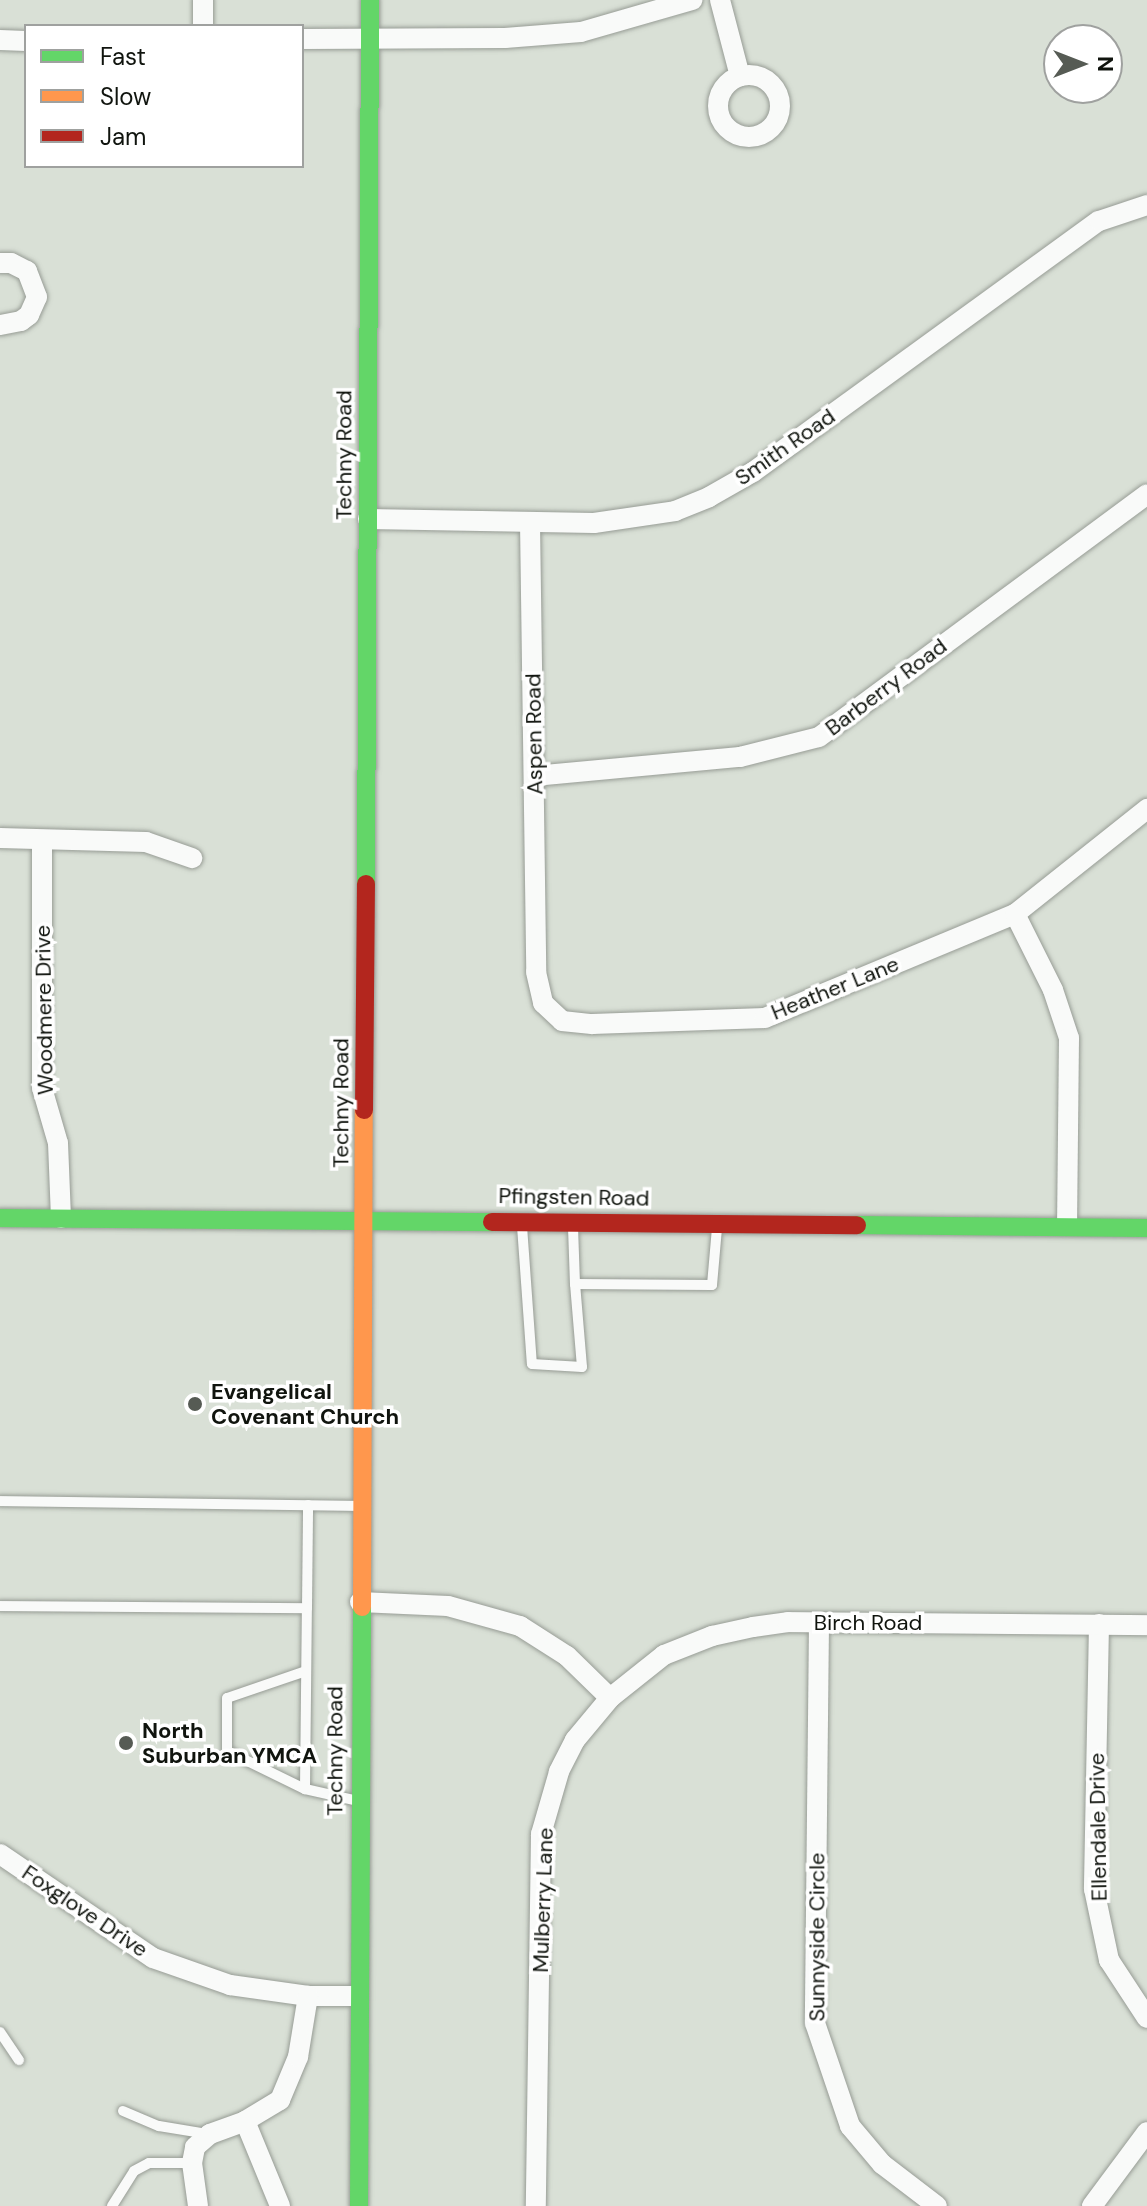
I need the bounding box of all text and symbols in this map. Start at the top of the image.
legend [24,24,304,168]
north arrow [1043,24,1123,104]
text: Fast [100,41,146,72]
text: N [1091,56,1120,72]
text: Slow [100,81,151,112]
text: Jam [100,121,146,152]
street label: Techny Road [331,390,357,520]
street label: Smith Road [730,403,840,491]
street label: Barberry Road [820,633,952,741]
street label: Aspen Road [520,673,548,795]
street label: Woodmere Drive [29,925,59,1095]
street label: Heather Lane [767,950,903,1026]
street label: Techny Road [328,1038,354,1168]
street label: Pfingsten Road [498,1182,650,1212]
place label: Evangelical Covenant Church [211,1378,399,1430]
marker: Evangelical Covenant Church [186,1395,204,1413]
street label: Birch Road [814,1610,922,1636]
street label: Techny Road [322,1686,348,1816]
place label: North Suburban YMCA [142,1717,317,1768]
marker: North Suburban YMCA [117,1734,135,1752]
street label: Ellendale Drive [1084,1753,1112,1901]
street label: Mulberry Lane [527,1827,559,1973]
street label: Sunnyside Circle [804,1852,830,2022]
street label: Foxglove Drive [17,1859,153,1963]

